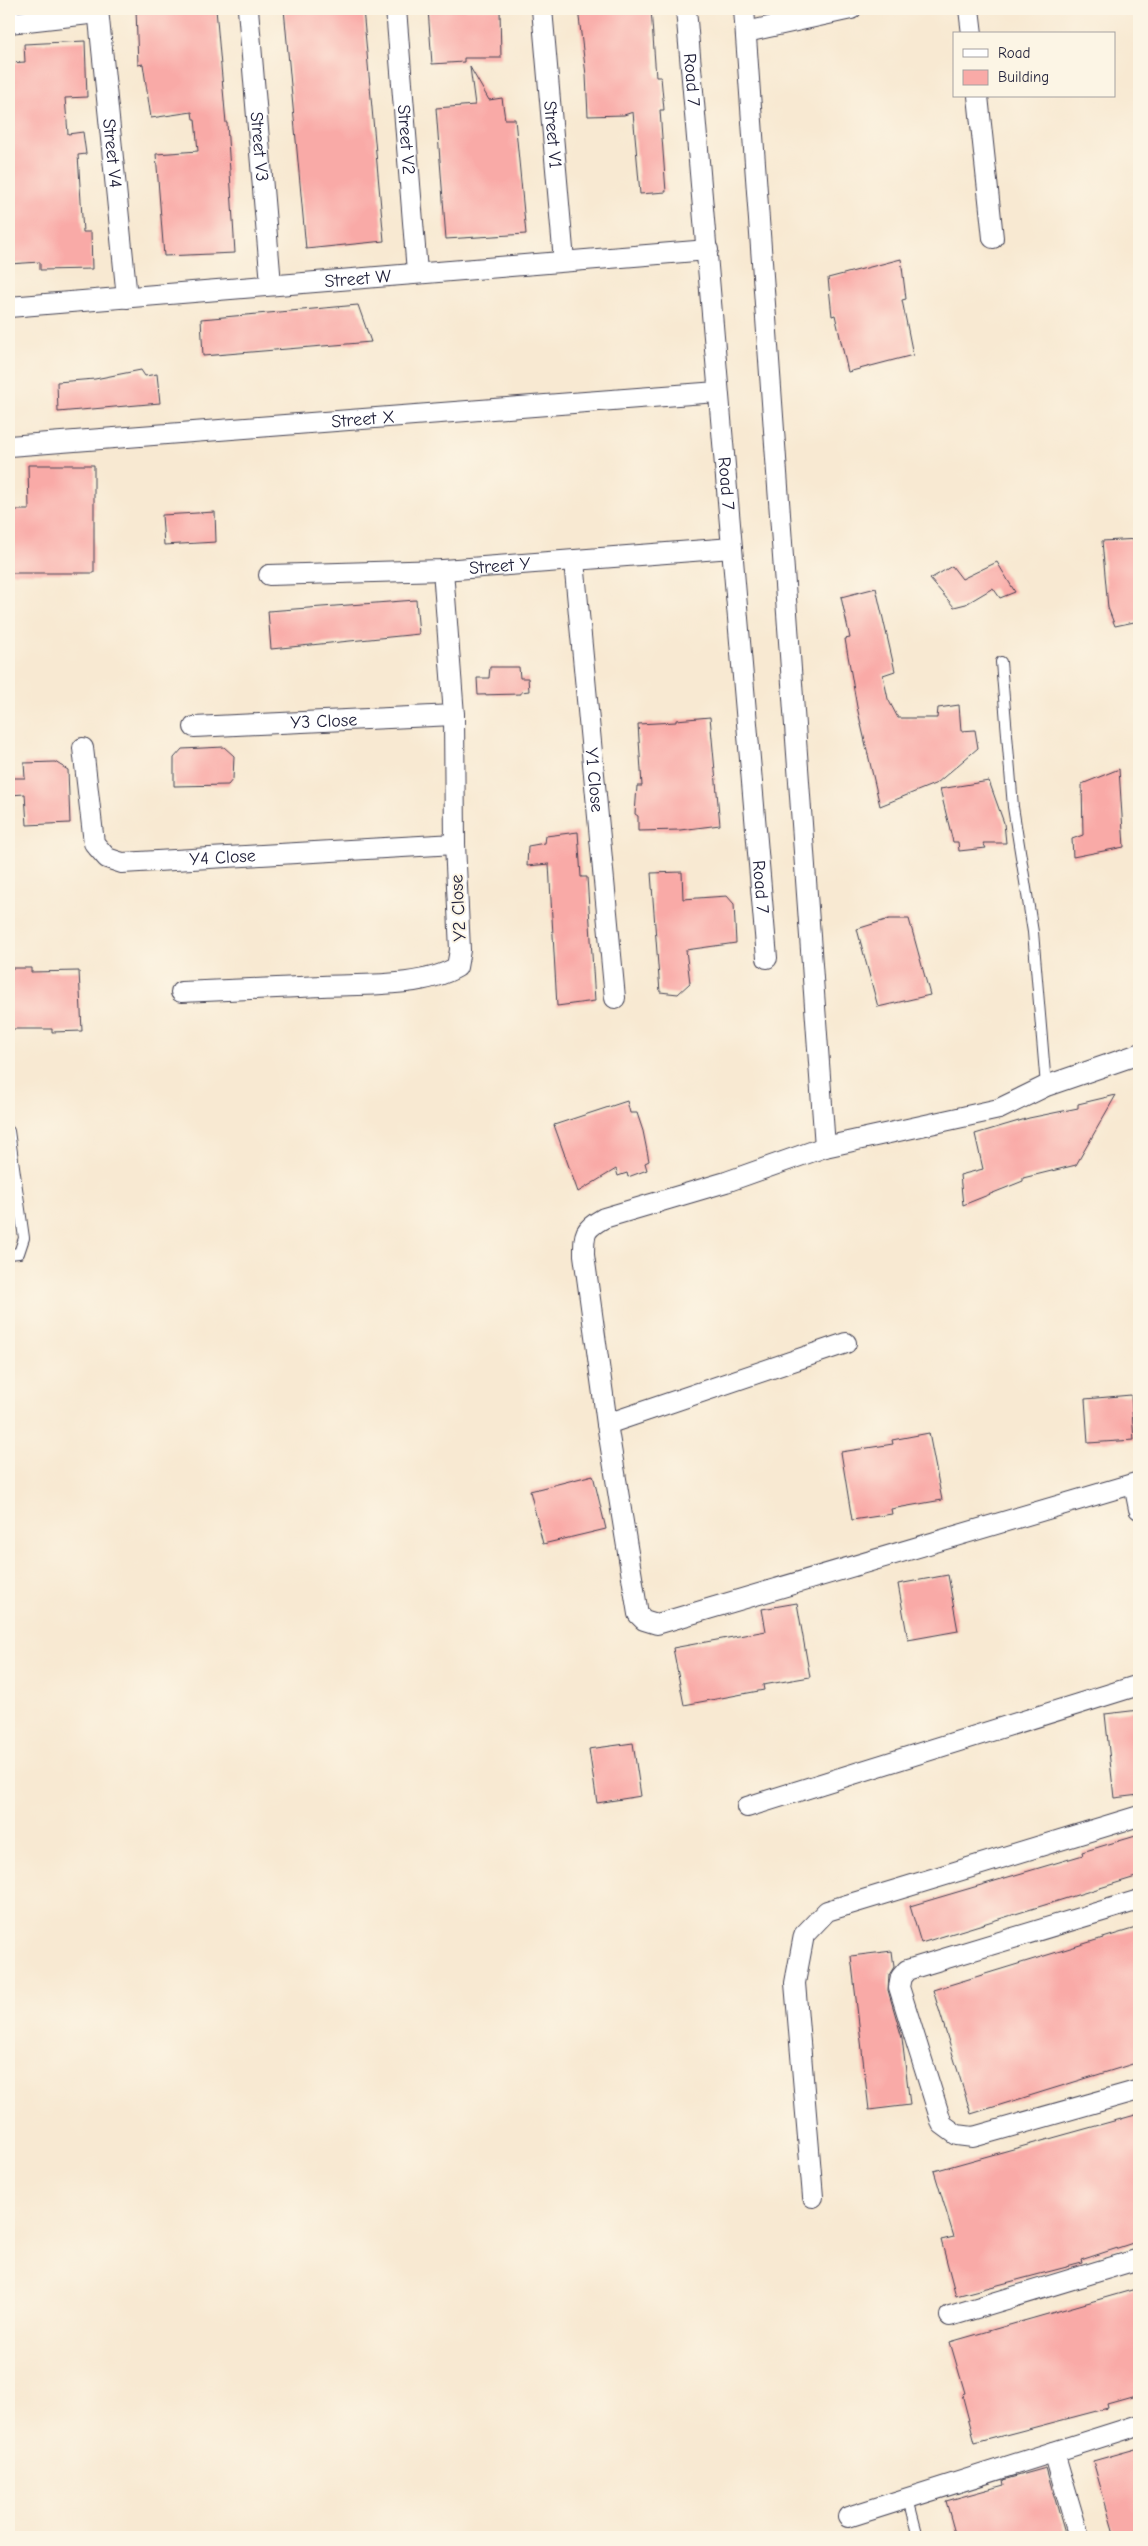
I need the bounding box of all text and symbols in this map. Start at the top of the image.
legend [953,32,1116,98]
text: Road [998,44,1030,62]
street label: Road 7 [679,52,704,108]
text: Building [998,68,1049,86]
street label: Street V1 [539,100,566,169]
street label: Street V2 [393,104,419,175]
street label: Street V3 [246,111,272,182]
street label: Street V4 [98,118,126,189]
street label: Street W [324,266,392,292]
street label: Street X [331,407,395,432]
street label: Road 7 [713,456,739,511]
street label: Street Y [468,553,532,579]
street label: Y3 Close [290,709,358,734]
street label: Y1 Close [581,747,608,813]
street label: Y4 Close [189,845,256,870]
street label: Road 7 [748,859,773,915]
street label: Y2 Close [446,874,471,942]

